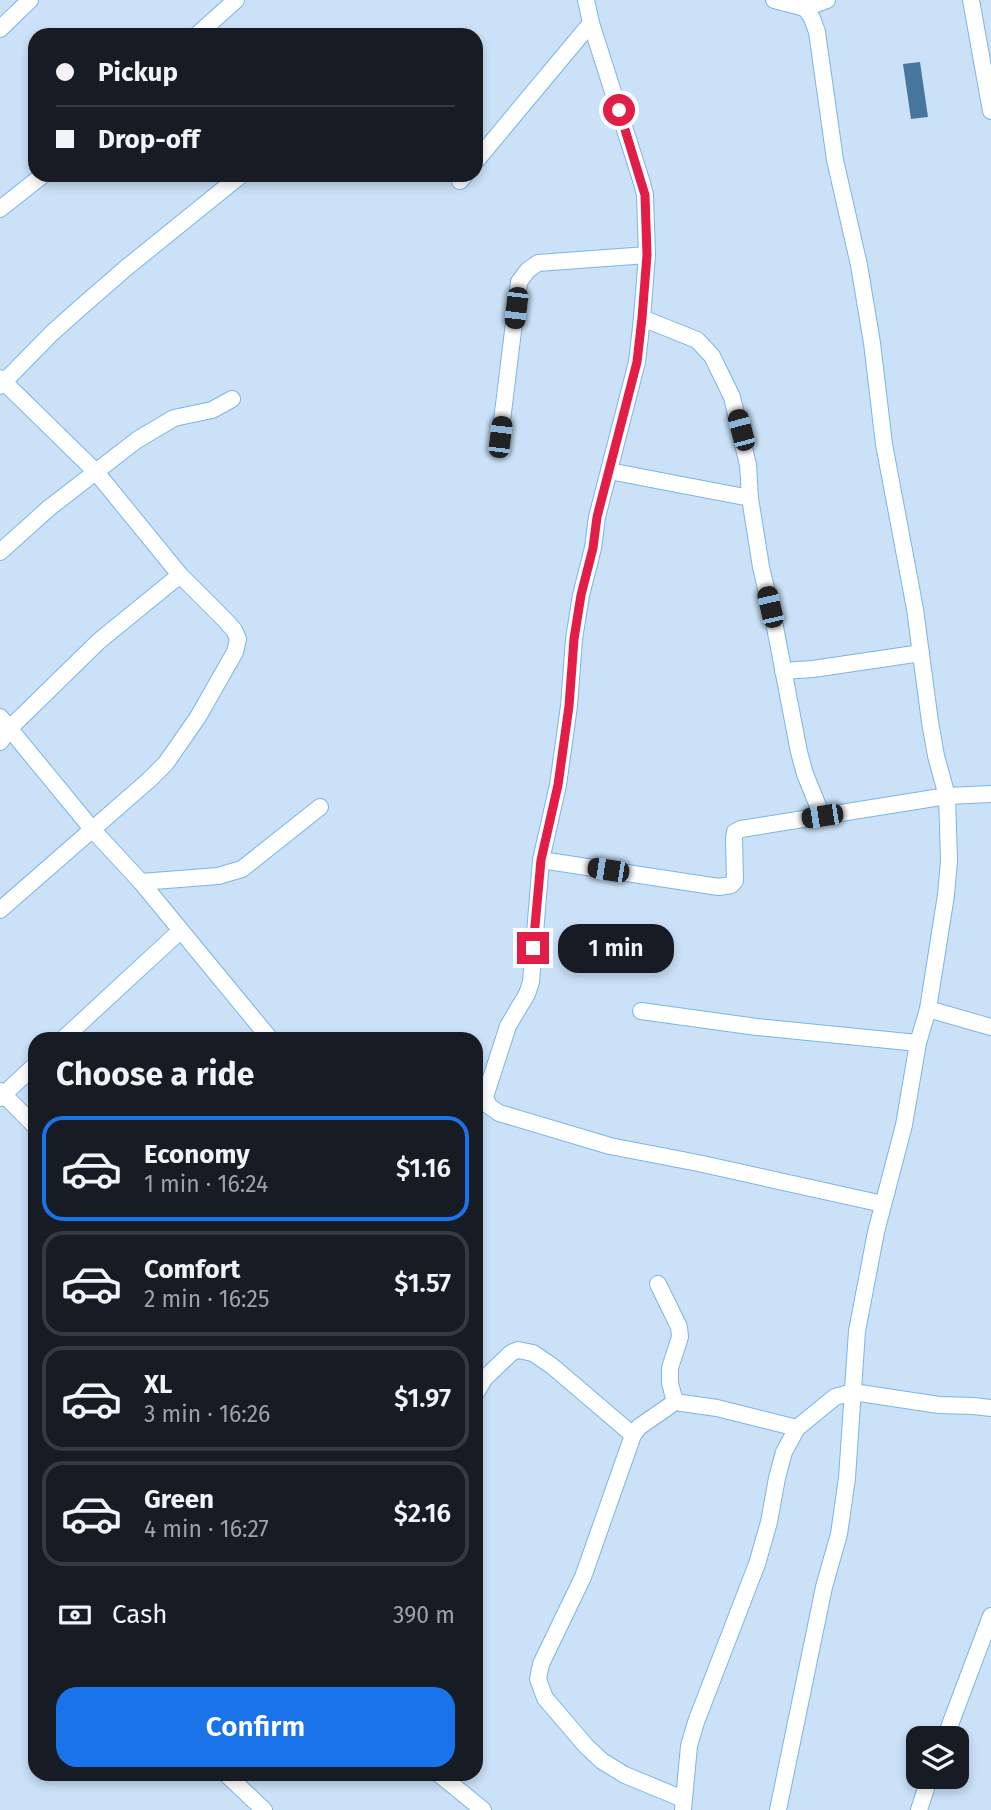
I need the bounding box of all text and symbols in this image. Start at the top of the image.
text: Pickup [98,57,178,88]
route start [603,94,635,126]
text: Drop-off [98,124,200,155]
car [504,286,529,330]
car [726,407,757,453]
car [488,415,513,459]
car [756,584,785,630]
car [800,802,845,830]
car [586,856,631,884]
callout: 1 min [558,923,673,972]
route end [517,932,549,964]
text: 1 min [588,934,644,962]
text: Choose a ride [56,1055,254,1093]
icon: car [60,1137,123,1200]
text: Economy [144,1139,250,1170]
text: $1.16 [396,1153,451,1184]
text: 1 min · 16:24 [144,1170,268,1198]
icon: car [60,1252,123,1315]
text: Comfort [144,1254,240,1285]
text: $1.57 [394,1268,451,1299]
text: 2 min · 16:25 [144,1285,270,1313]
icon: car [60,1367,123,1430]
text: XL [144,1369,172,1400]
text: $1.97 [394,1383,451,1414]
text: 3 min · 16:26 [144,1400,270,1428]
icon: car [60,1482,123,1545]
text: Green [144,1484,214,1515]
text: $2.16 [394,1498,451,1529]
text: 4 min · 16:27 [144,1515,269,1543]
icon: cash [56,1596,94,1634]
text: Cash [112,1599,168,1630]
text: 390 m [393,1601,455,1629]
button: Confirm [56,1687,455,1767]
map controls [906,1726,969,1789]
button: layers [906,1726,969,1789]

